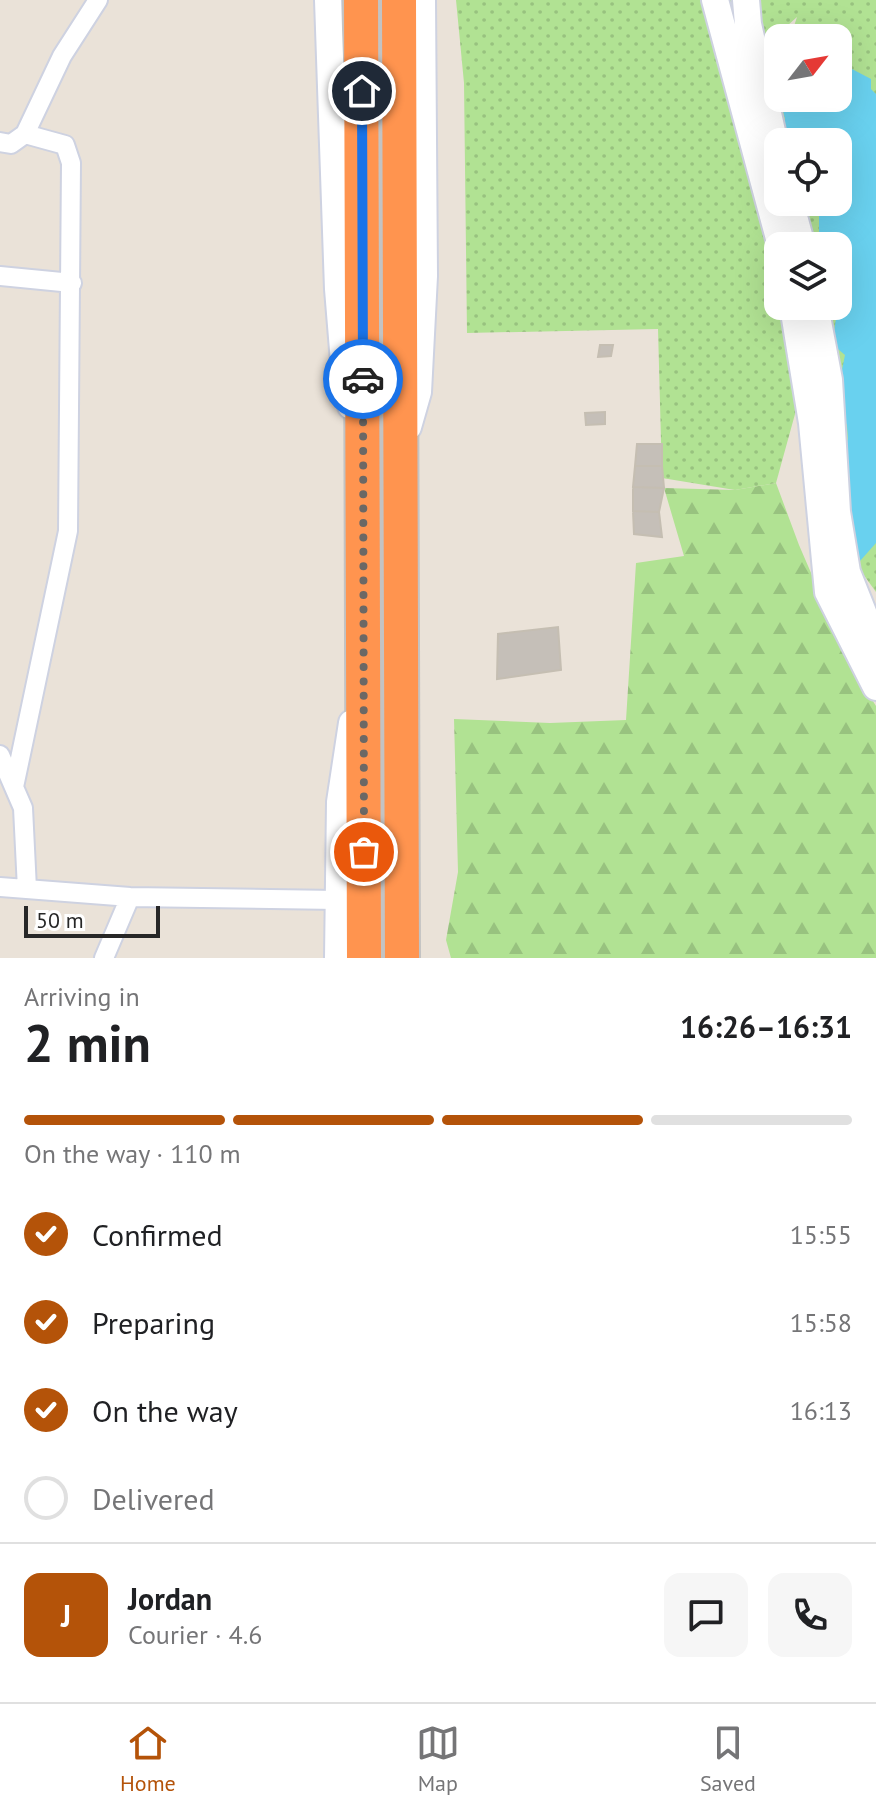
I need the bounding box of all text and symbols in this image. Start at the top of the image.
north arrow [764,24,852,112]
map controls [764,24,852,320]
pin [328,57,396,125]
icon: home [340,69,384,113]
button: locate [764,128,852,216]
button: layers [764,232,852,320]
courier [323,339,403,419]
icon: car [341,357,385,401]
pin [330,818,398,886]
icon: bag [342,830,386,874]
scale bar [24,902,160,938]
text: 50 m [36,906,84,934]
text: Arriving in [24,980,140,1013]
text: 16:26–16:31 [680,1007,852,1046]
text: 2 min [24,1009,151,1076]
text: On the way · 110 m [24,1137,241,1170]
icon: check [24,1212,68,1256]
text: Confirmed [92,1215,223,1254]
text: 15:55 [790,1218,852,1251]
icon: check [24,1300,68,1344]
text: Preparing [92,1303,215,1342]
text: 15:58 [790,1306,852,1339]
icon: check [24,1388,68,1432]
text: On the way [92,1391,238,1430]
text: 16:13 [790,1394,852,1427]
text: Delivered [92,1479,215,1518]
button: chat [664,1573,748,1657]
button: phone [768,1573,852,1657]
text: Jordan [128,1579,212,1618]
text: J [61,1596,71,1635]
text: Courier · 4.6 [128,1618,262,1651]
tab: Home [120,1721,176,1797]
tab: Map [416,1721,460,1797]
tab: Saved [700,1721,756,1797]

